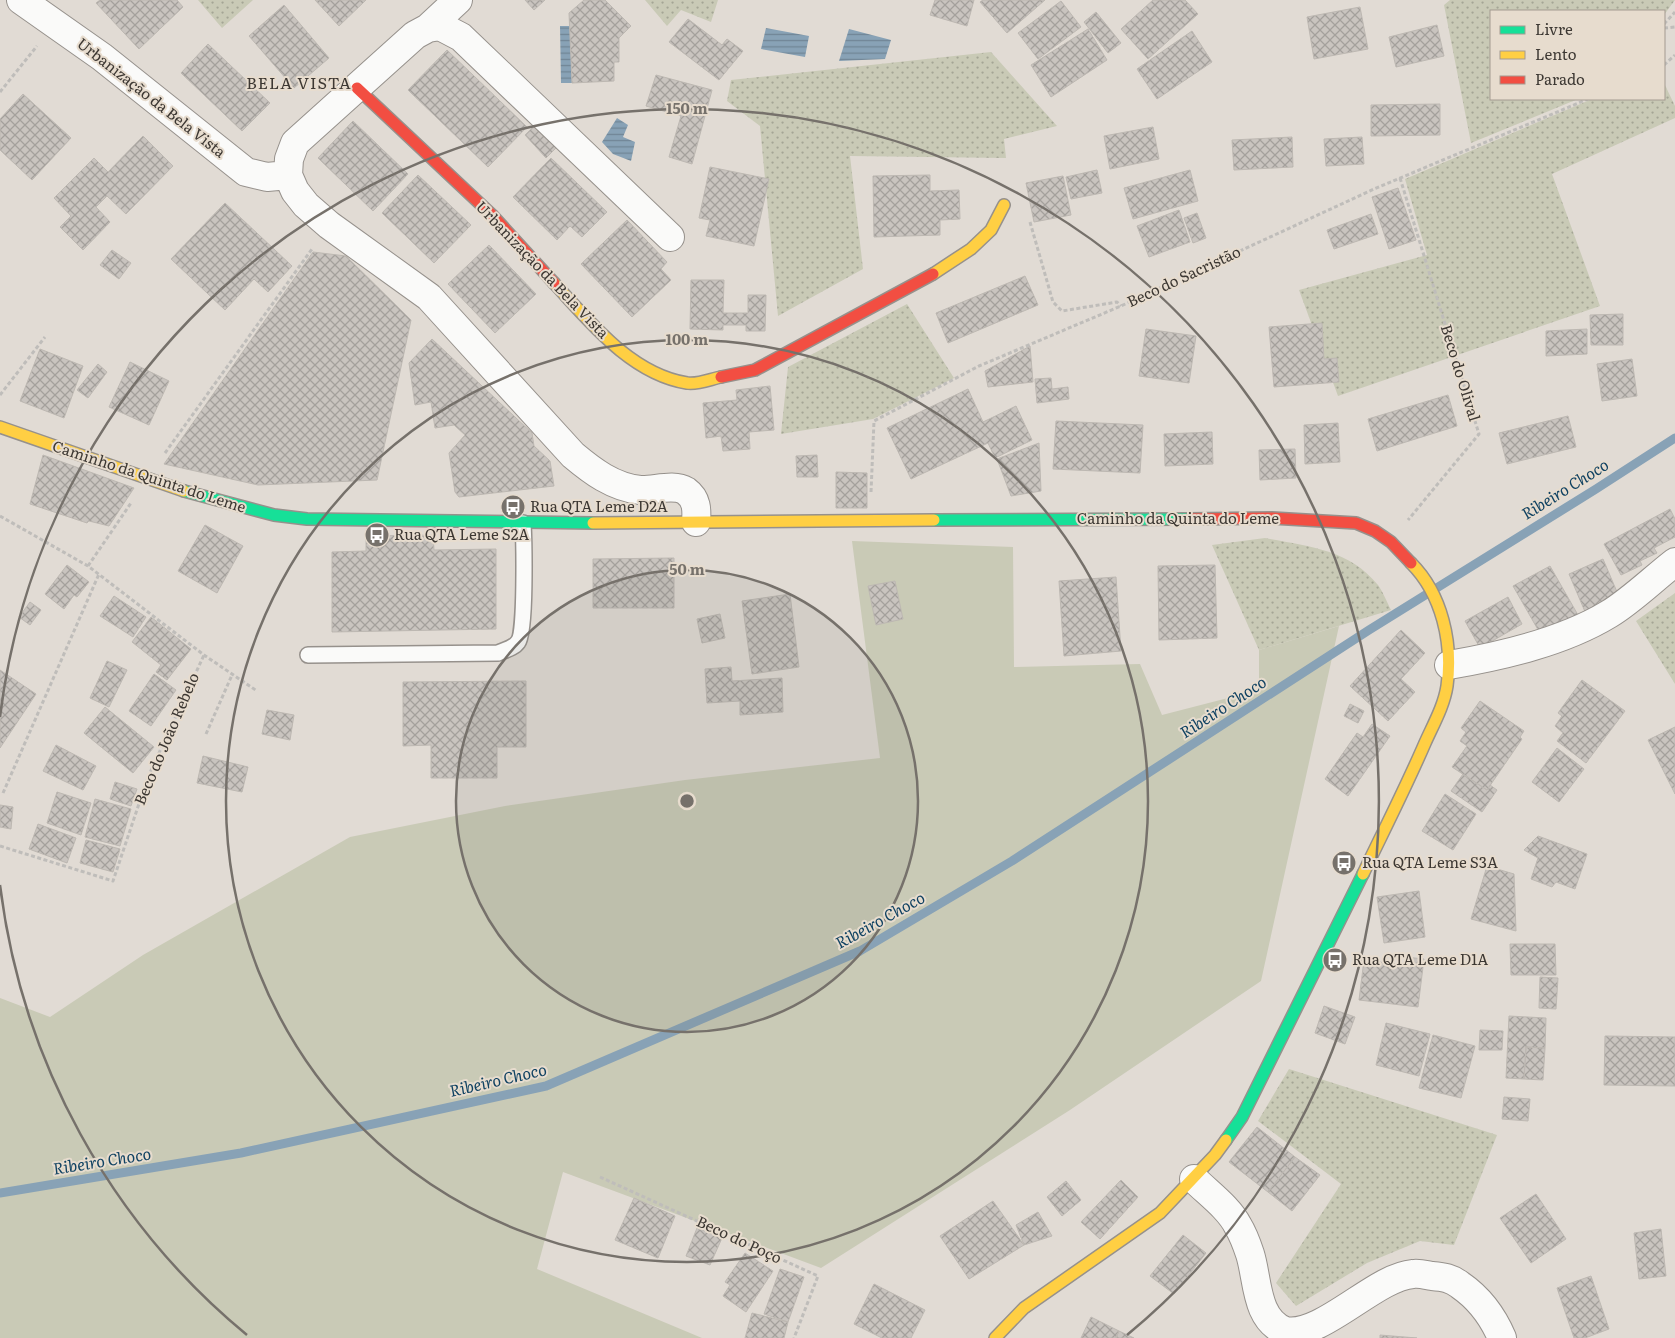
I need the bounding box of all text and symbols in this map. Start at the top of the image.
legend [1490,10,1665,100]
text: Livre [1535,17,1573,40]
street label: Urbanização da Bela Vista [73,31,232,163]
text: Lento [1535,42,1577,65]
text: Parado [1535,67,1585,90]
district label: BELA VISTA [246,70,352,94]
text: 150 m [666,96,708,119]
street label: Urbanização da Bela Vista [471,195,616,344]
street label: Beco do Sacristão [1123,239,1244,312]
street label: Beco do Olival [1436,321,1487,424]
text: 100 m [666,327,708,350]
street label: Caminho da Quinta do Leme [50,433,249,518]
water label: Ribeiro Choco [1516,452,1613,525]
bus stop icon: Rua QTA Leme D2A [500,494,526,520]
place label: Rua QTA Leme D2A [530,494,668,517]
street label: Caminho da Quinta do Leme [1077,506,1279,529]
bus stop icon: Rua QTA Leme S2A [364,522,390,548]
place label: Rua QTA Leme S2A [394,522,529,545]
text: 50 m [669,557,705,580]
street label: Beco do João Rebelo [127,668,204,808]
water label: Ribeiro Choco [1174,669,1271,743]
centre of rings [678,792,696,810]
bus stop icon: Rua QTA Leme S3A [1331,850,1357,876]
place label: Rua QTA Leme S3A [1362,850,1498,873]
water label: Ribeiro Choco [830,885,929,954]
bus stop icon: Rua QTA Leme D1A [1322,947,1348,973]
place label: Rua QTA Leme D1A [1352,947,1488,970]
water label: Ribeiro Choco [447,1056,549,1102]
water label: Ribeiro Choco [51,1140,153,1180]
street label: Beco do Poço [693,1209,786,1269]

